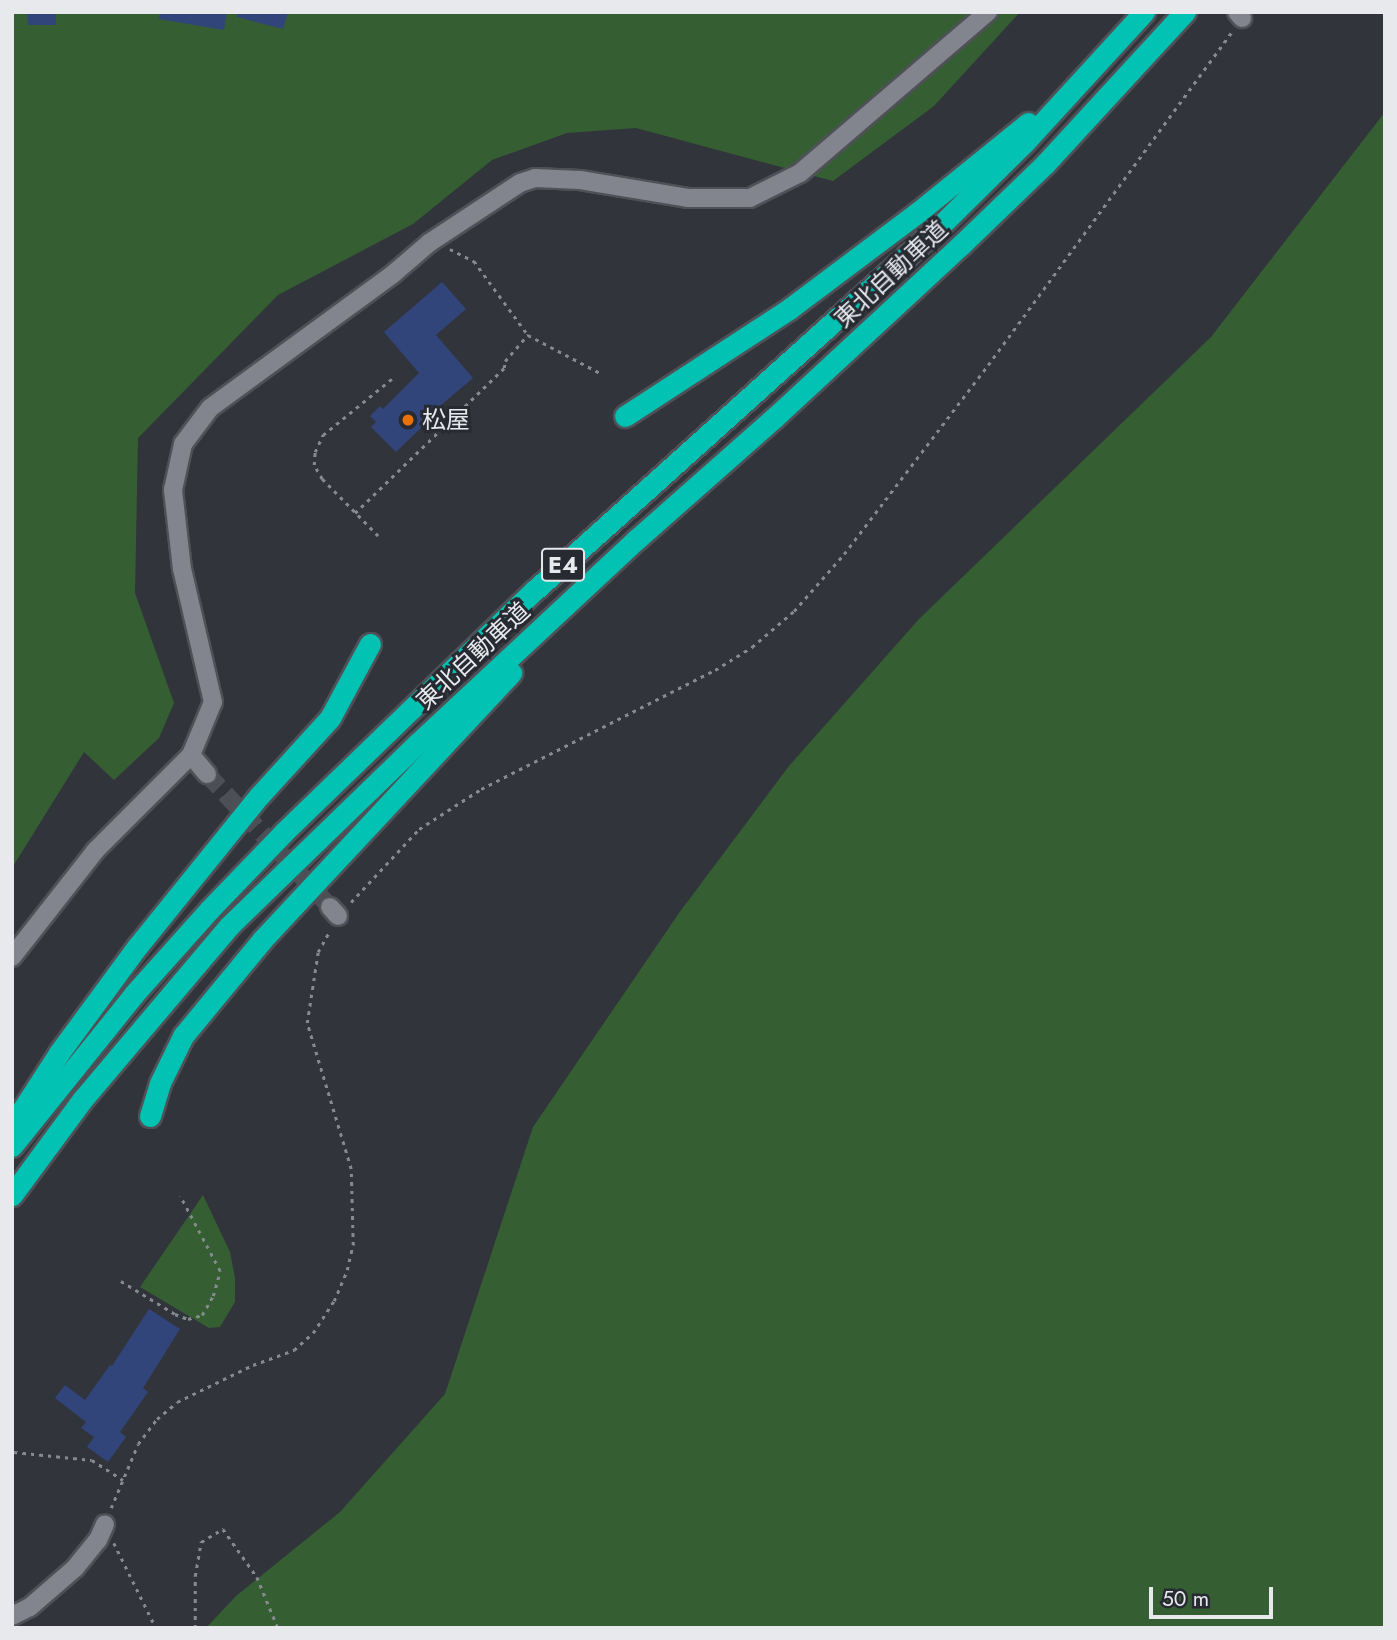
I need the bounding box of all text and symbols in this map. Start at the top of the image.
street label: 東北自動車道 [829,214,953,334]
place label: 松屋 [422,406,470,434]
marker: 松屋 [400,412,416,428]
road number: E4 [540,545,586,584]
street label: 東北自動車道 [411,596,535,716]
scale bar [1152,1574,1276,1618]
text: 50 m [1162,1584,1209,1614]

